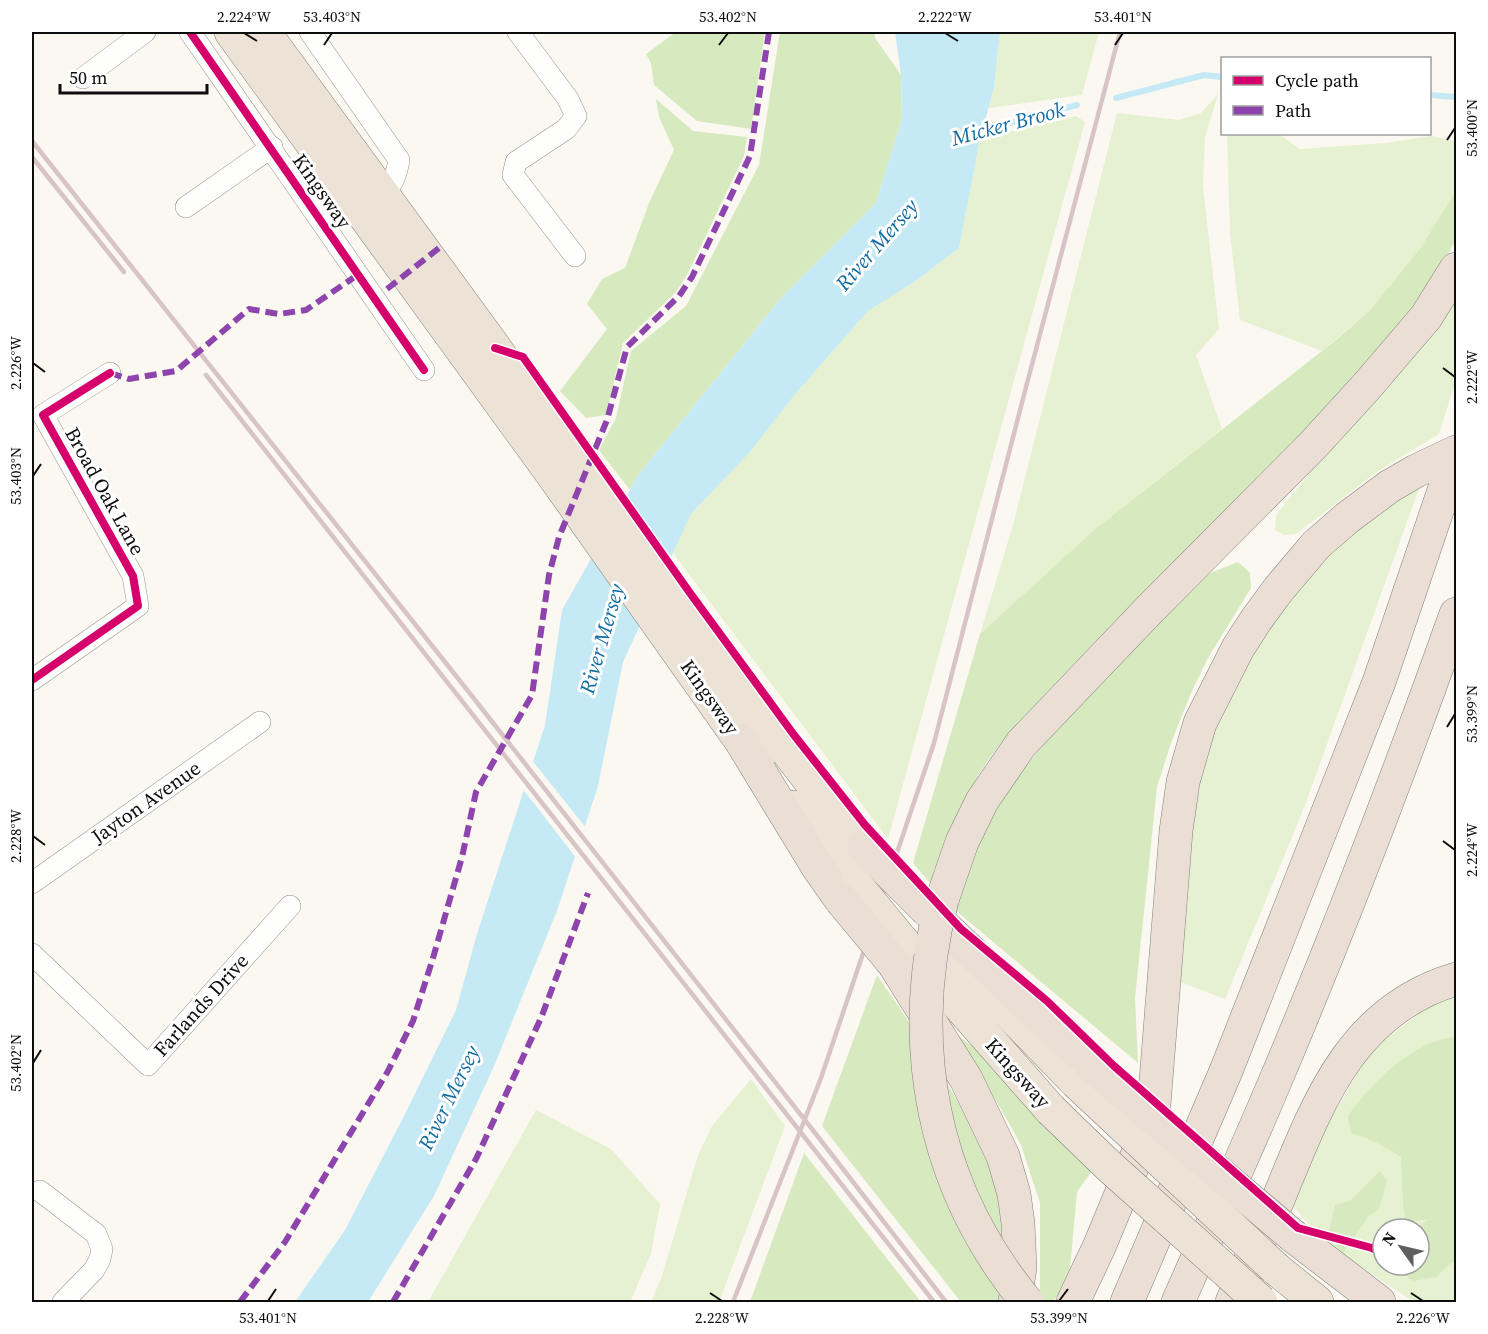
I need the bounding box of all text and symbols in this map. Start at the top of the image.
text: 2.224°W [217,6,271,27]
text: 53.403°N [303,6,361,27]
text: 53.402°N [699,6,757,27]
text: 2.222°W [918,6,972,27]
text: 53.401°N [1094,6,1152,27]
scale bar [60,57,207,95]
legend [1221,57,1431,135]
text: 50 m [69,65,107,90]
text: Cycle path [1275,68,1359,93]
water label: Micker Brook [947,94,1068,153]
text: Path [1275,98,1312,123]
text: 53.400°N [1461,99,1482,157]
street label: Kingsway [286,148,358,235]
water label: River Mersey [828,192,925,298]
text: 2.226°W [5,336,26,390]
text: 2.222°W [1461,350,1482,404]
street label: Broad Oak Lane [58,422,152,560]
text: 53.403°N [5,447,26,505]
water label: River Mersey [572,580,631,698]
street label: Kingsway [674,654,746,741]
text: 53.399°N [1461,685,1482,743]
street label: Jayton Avenue [85,754,206,851]
text: 2.228°W [5,809,26,863]
text: 2.224°W [1461,823,1482,877]
street label: Farlands Drive [147,947,255,1063]
street label: Kingsway [979,1032,1058,1115]
text: 53.402°N [5,1034,26,1092]
water label: River Mersey [410,1040,487,1156]
north arrow [1371,1217,1431,1277]
text: N [1376,1227,1401,1250]
text: 53.401°N [239,1307,297,1328]
text: 2.228°W [695,1307,749,1328]
text: 53.399°N [1030,1307,1088,1328]
text: 2.226°W [1396,1307,1450,1328]

